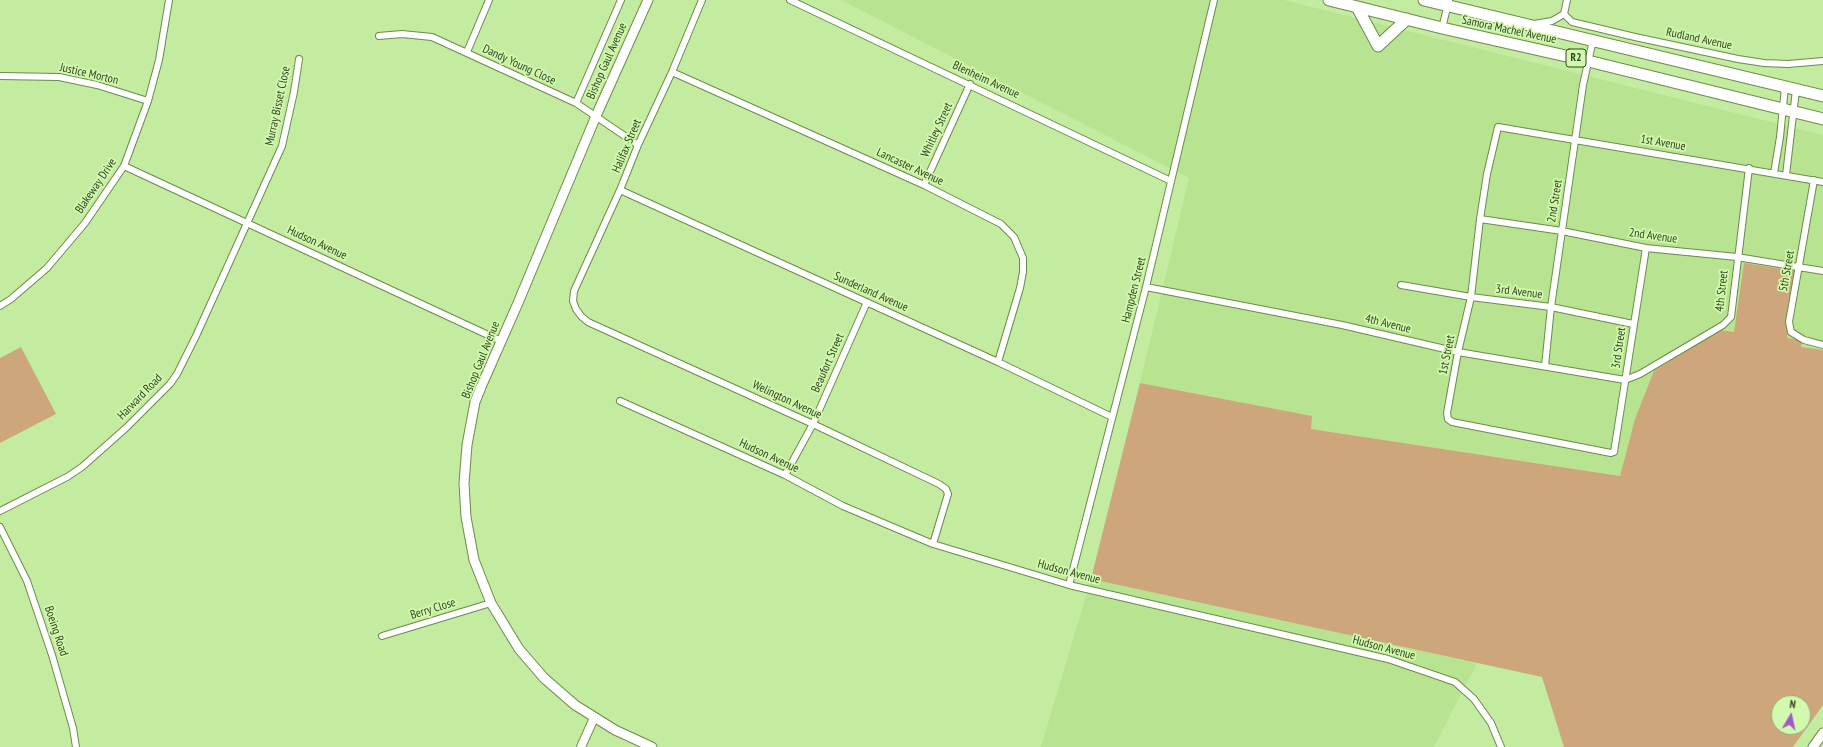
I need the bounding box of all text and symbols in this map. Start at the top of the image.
street label: Samora Machel Avenue [1460,13,1558,47]
street label: Bishop Gaul Avenue [584,21,630,101]
street label: Rudland Avenue [1665,25,1733,53]
street label: Dandy Young Close [480,42,558,88]
road number: R2 [1566,49,1586,67]
street label: Blenheim Avenue [950,58,1022,102]
street label: Justice Morton [58,60,120,88]
street label: Murray Bisset Close [263,65,293,147]
street label: Whitley Street [918,100,956,160]
street label: Halifax Street [609,117,645,175]
street label: 1st Avenue [1639,132,1687,154]
street label: Lancaster Avenue [874,145,946,189]
street label: Blakeway Drive [72,156,120,216]
street label: 2nd Street [1545,179,1565,223]
street label: Hudson Avenue [285,223,349,263]
street label: 2nd Avenue [1628,225,1678,247]
street label: 5th Street [1776,249,1798,293]
street label: Hampden Street [1119,256,1149,324]
street label: Sunderland Avenue [832,269,910,315]
street label: 4th Street [1713,270,1731,312]
street label: 3rd Avenue [1495,282,1543,302]
street label: 4th Avenue [1364,311,1412,337]
street label: Bishop Gaul Avenue [459,319,503,401]
street label: 3rd Street [1609,327,1629,369]
street label: Beaufort Street [809,331,847,395]
street label: 1st Street [1436,334,1458,376]
street label: Harward Road [115,371,165,423]
street label: Welington Avenue [750,378,824,422]
street label: Hudson Avenue [737,436,801,476]
street label: Hudson Avenue [1036,557,1102,587]
street label: Berry Close [409,595,457,623]
street label: Boeing Road [41,604,71,658]
street label: Hudson Avenue [1351,633,1417,663]
north arrow [1771,695,1811,735]
text: N [1789,697,1797,712]

